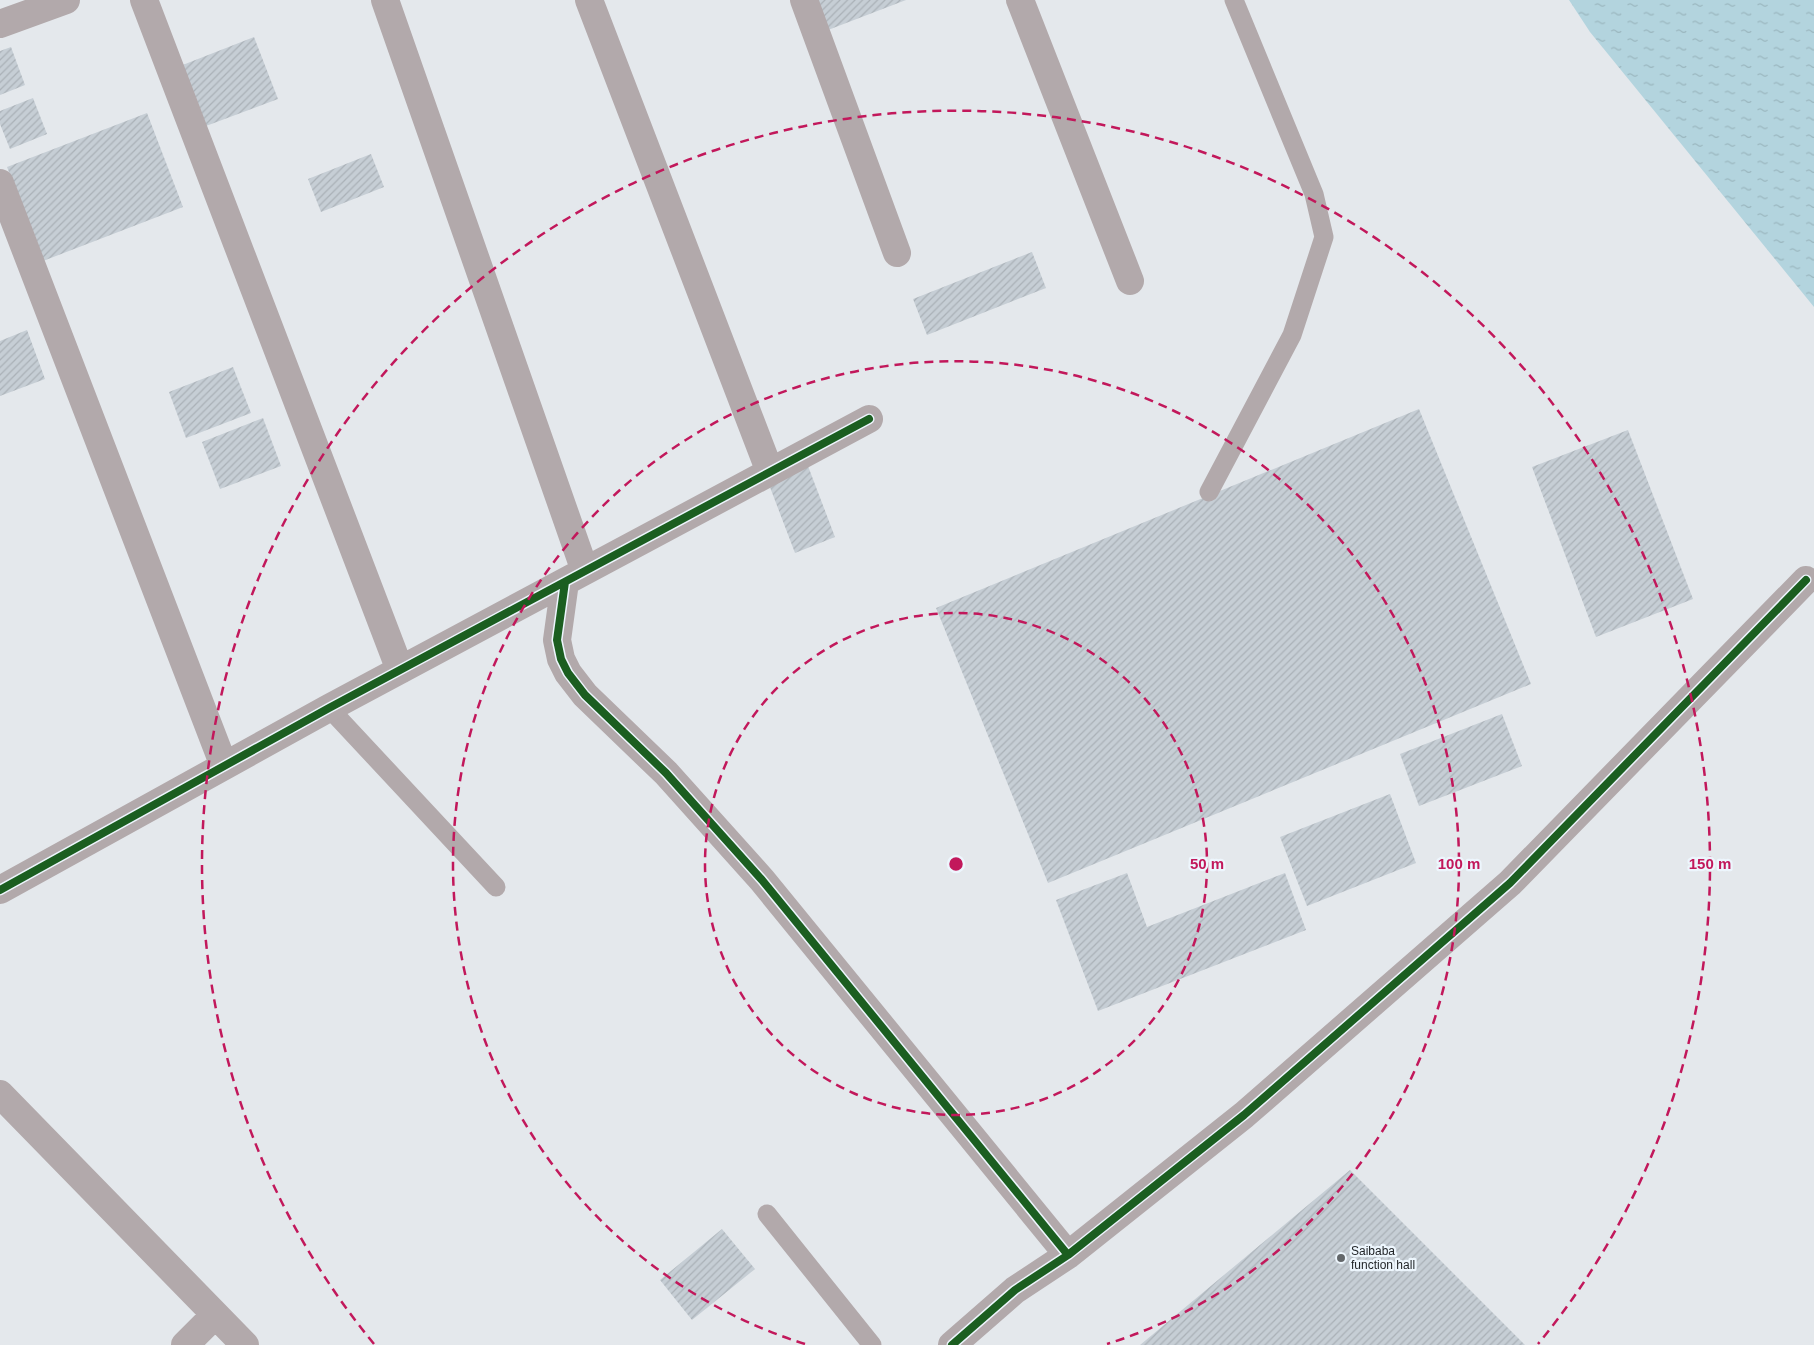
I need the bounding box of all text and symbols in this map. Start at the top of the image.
centre of rings [947,855,965,873]
text: 50 m [1190,855,1224,872]
text: 100 m [1438,855,1480,872]
text: 150 m [1689,855,1731,872]
place label: Saibaba function hall [1351,1244,1415,1272]
marker: Saibaba function hall [1335,1252,1347,1264]

